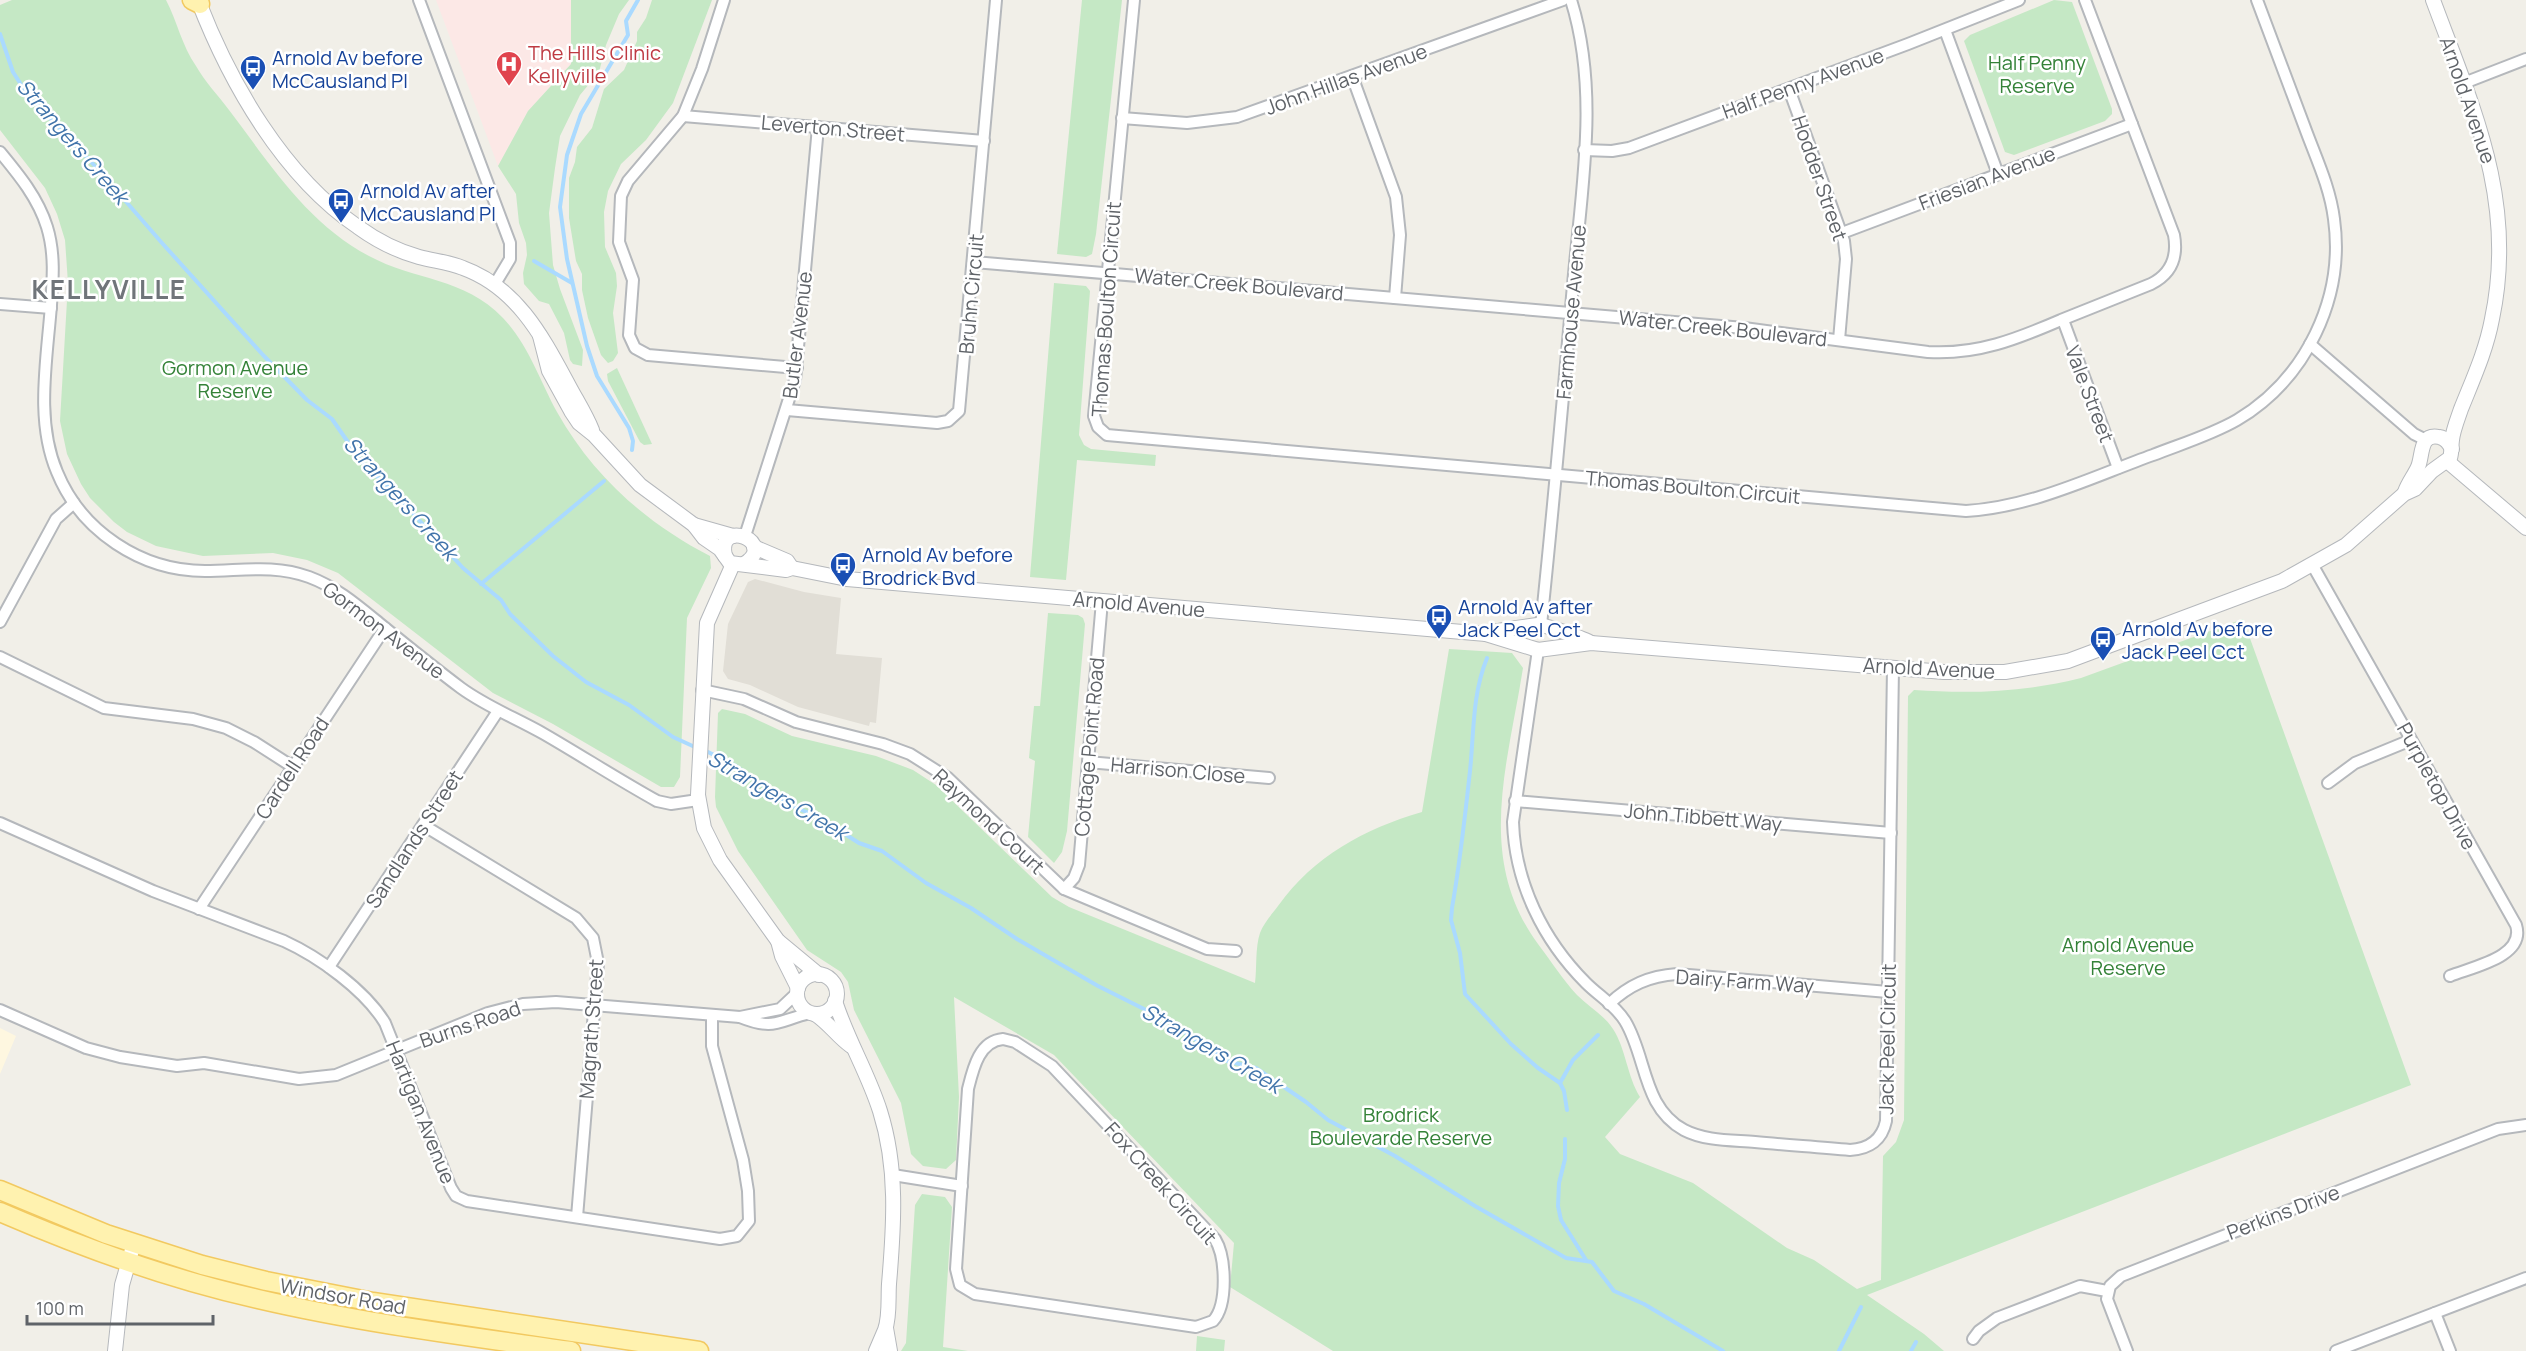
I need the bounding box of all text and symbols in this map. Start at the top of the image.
street label: Arnold Avenue [2434,33,2502,167]
street label: John Hillas Avenue [1261,37,1431,121]
place label: The Hills Clinic Kellyville [528,39,661,89]
street label: Half Penny Avenue [1718,41,1888,125]
place label: Arnold Av before McCausland Pl [272,44,423,94]
hospital icon: The Hills Clinic Kellyville [494,49,524,87]
park label: Half Penny Reserve [1988,49,2086,99]
bus stop icon: Arnold Av before McCausland Pl [238,53,268,91]
water label: Strangers Creek [11,73,137,211]
street label: Leverton Street [760,108,906,148]
street label: Hodder Street [1786,112,1854,244]
street label: Friesian Avenue [1915,140,2059,216]
place label: Arnold Av after McCausland Pl [360,177,496,227]
bus stop icon: Arnold Av after McCausland Pl [326,186,356,224]
street label: Thomas Boulton Circuit [1085,200,1127,418]
street label: Farmhouse Avenue [1550,224,1592,400]
street label: Bruhn Circuit [952,233,990,355]
street label: Water Creek Boulevard [1133,261,1345,307]
street label: Butler Avenue [776,270,818,400]
district label: KELLYVILLE [32,271,186,307]
street label: Water Creek Boulevard [1617,304,1829,352]
street label: Vale Street [2059,342,2121,446]
park label: Gormon Avenue Reserve [162,354,308,404]
water label: Strangers Creek [338,430,466,568]
street label: Thomas Boulton Circuit [1584,464,1802,510]
place label: Arnold Av before Brodrick Bvd [862,541,1013,591]
bus stop icon: Arnold Av before Brodrick Bvd [828,550,858,588]
street label: Gormon Avenue [317,575,451,685]
street label: Arnold Avenue [1072,585,1206,623]
place label: Arnold Av after Jack Peel Cct [1458,593,1593,643]
bus stop icon: Arnold Av after Jack Peel Cct [1424,602,1454,640]
place label: Arnold Av before Jack Peel Cct [2122,615,2273,665]
bus stop icon: Arnold Av before Jack Peel Cct [2088,624,2118,662]
street label: Arnold Avenue [1862,651,1996,685]
street label: Cottage Point Road [1068,656,1110,838]
street label: Cardell Road [249,712,335,824]
street label: Purpletop Drive [2391,718,2483,854]
water label: Strangers Creek [703,744,855,848]
street label: Harrison Close [1110,751,1246,789]
street label: Raymond Court [927,762,1051,880]
street label: Sandlands Street [359,765,469,913]
street label: John Tibbett Way [1623,797,1784,837]
park label: Arnold Avenue Reserve [2062,931,2194,981]
street label: Magrath Street [573,958,609,1100]
street label: Dairy Farm Way [1675,963,1816,999]
street label: Jack Peel Circuit [1872,963,1902,1115]
street label: Burns Road [416,994,524,1054]
water label: Strangers Creek [1137,997,1289,1101]
street label: Hartigan Avenue [380,1036,462,1188]
park label: Brodrick Boulevarde Reserve [1310,1101,1492,1151]
street label: Fox Creek Circuit [1099,1116,1223,1250]
street label: Perkins Drive [2223,1178,2343,1246]
street label: Windsor Road [278,1272,408,1320]
scale bar [27,1288,213,1326]
text: 100 m [36,1296,84,1320]

